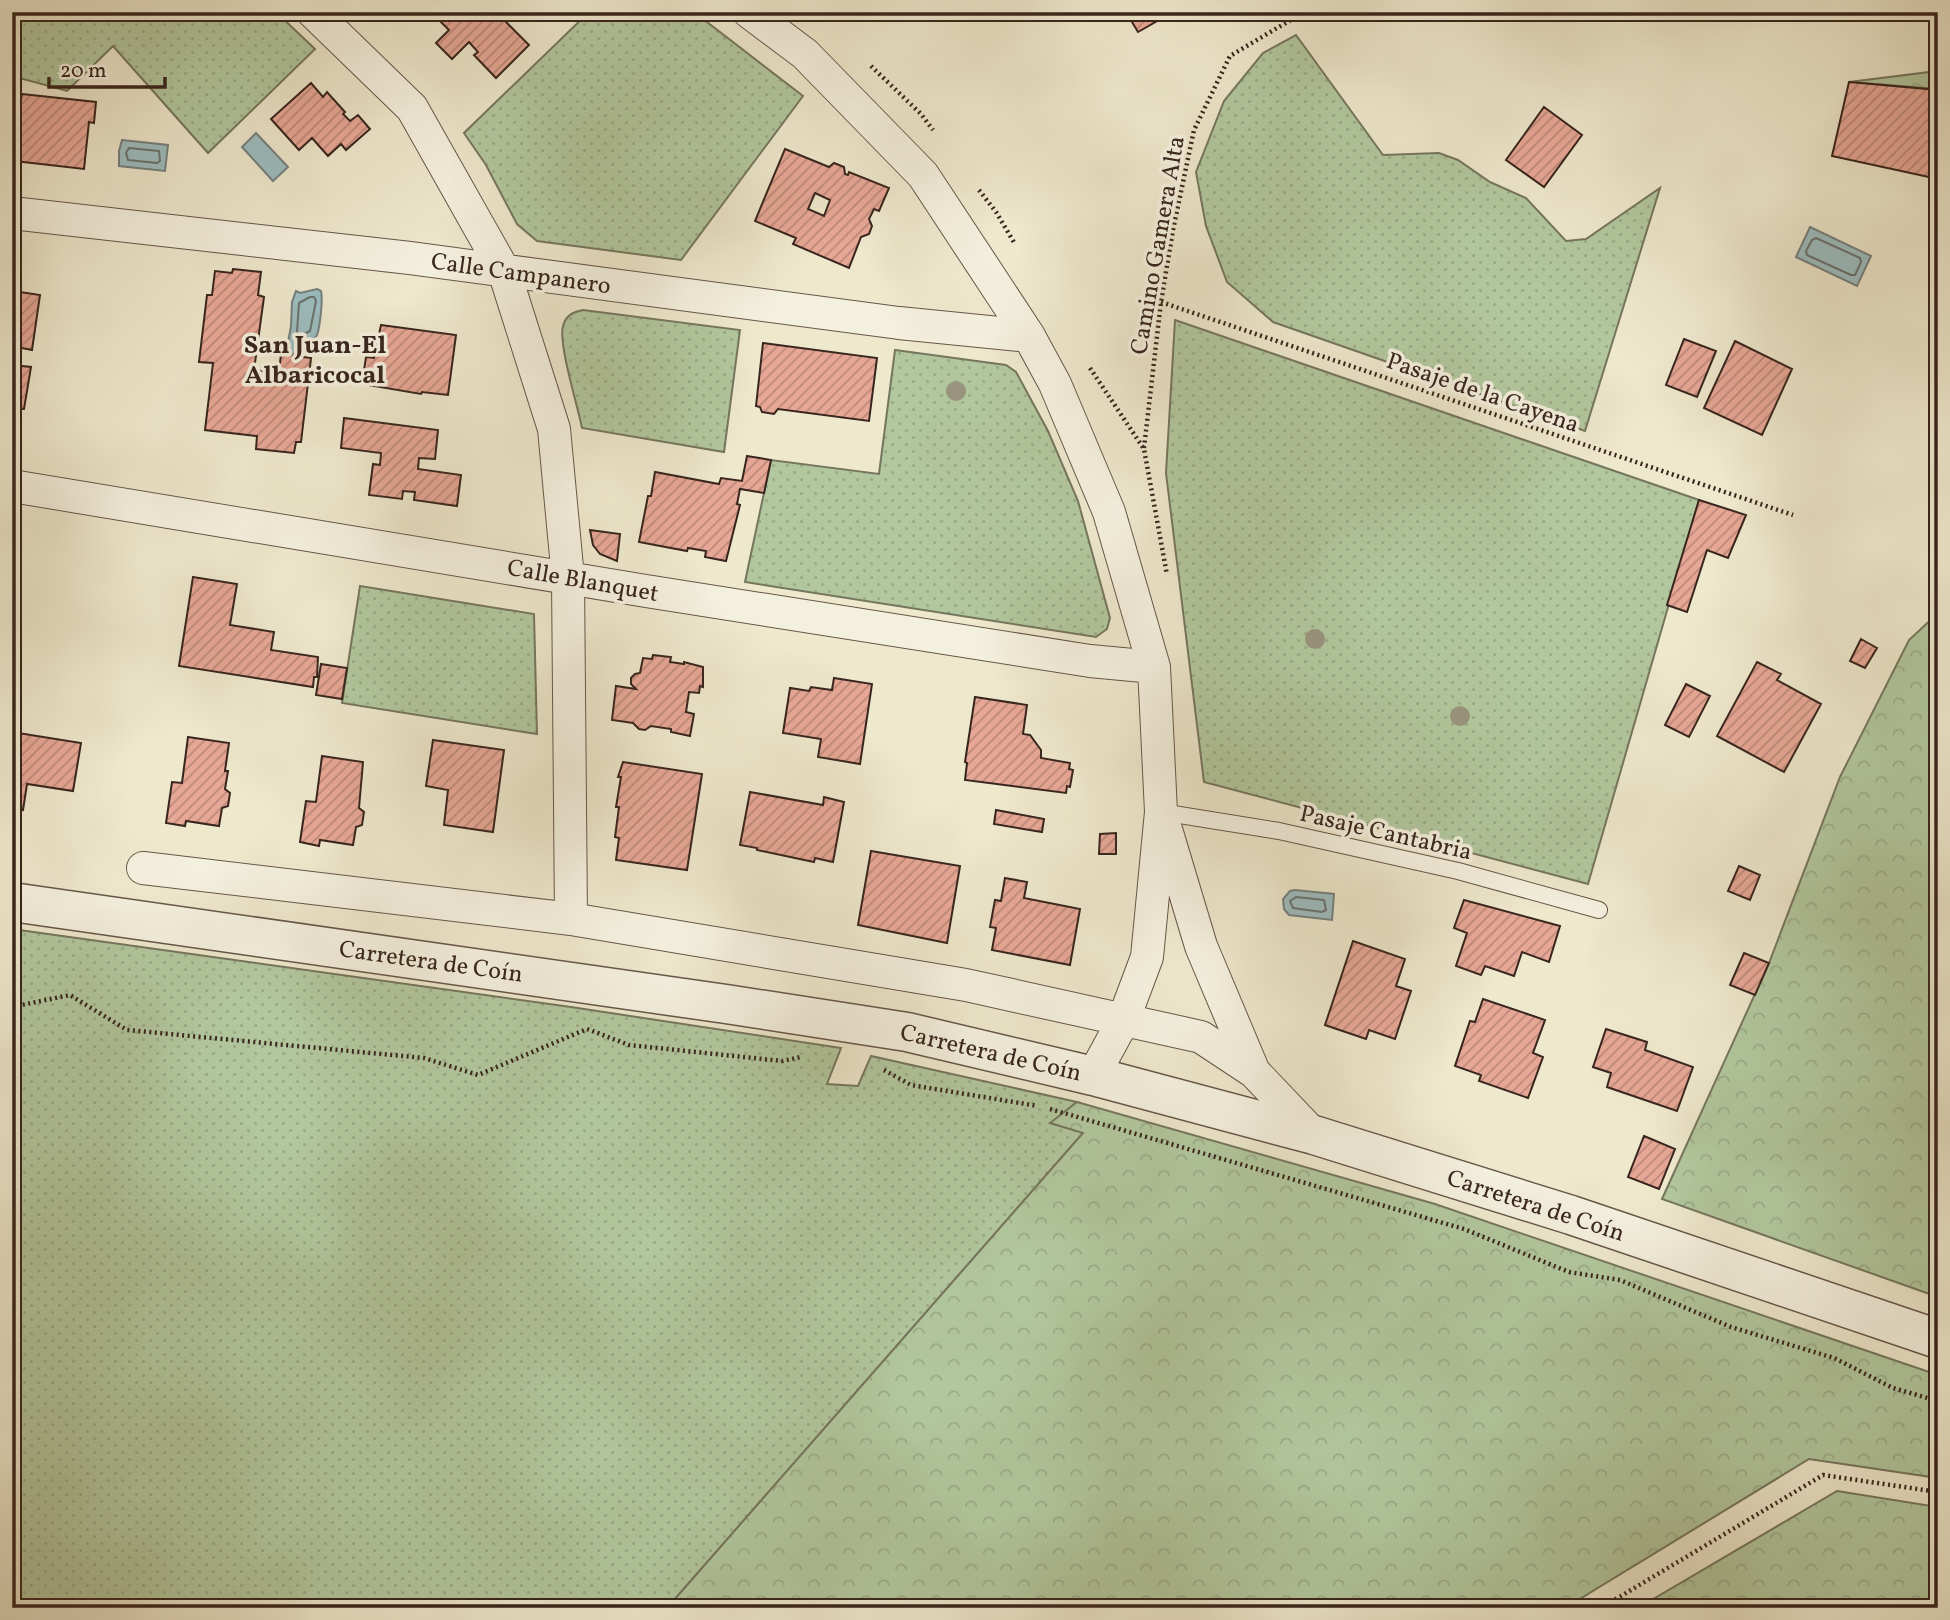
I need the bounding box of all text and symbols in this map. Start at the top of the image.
scale bar [49,46,164,90]
text: 20 m [60,57,106,86]
street label: Camino Gamera Alta [1123,133,1195,357]
street label: Calle Campanero [429,246,613,304]
district label: San Juan-El Albaricocal [244,328,386,394]
street label: Pasaje de la Cayena [1381,345,1583,443]
street label: Calle Blanquet [504,552,661,612]
street label: Pasaje Cantabria [1296,798,1475,870]
street label: Carretera de Coín [337,933,525,993]
street label: Carretera de Coín [897,1017,1085,1091]
street label: Carretera de Coín [1442,1162,1629,1252]

